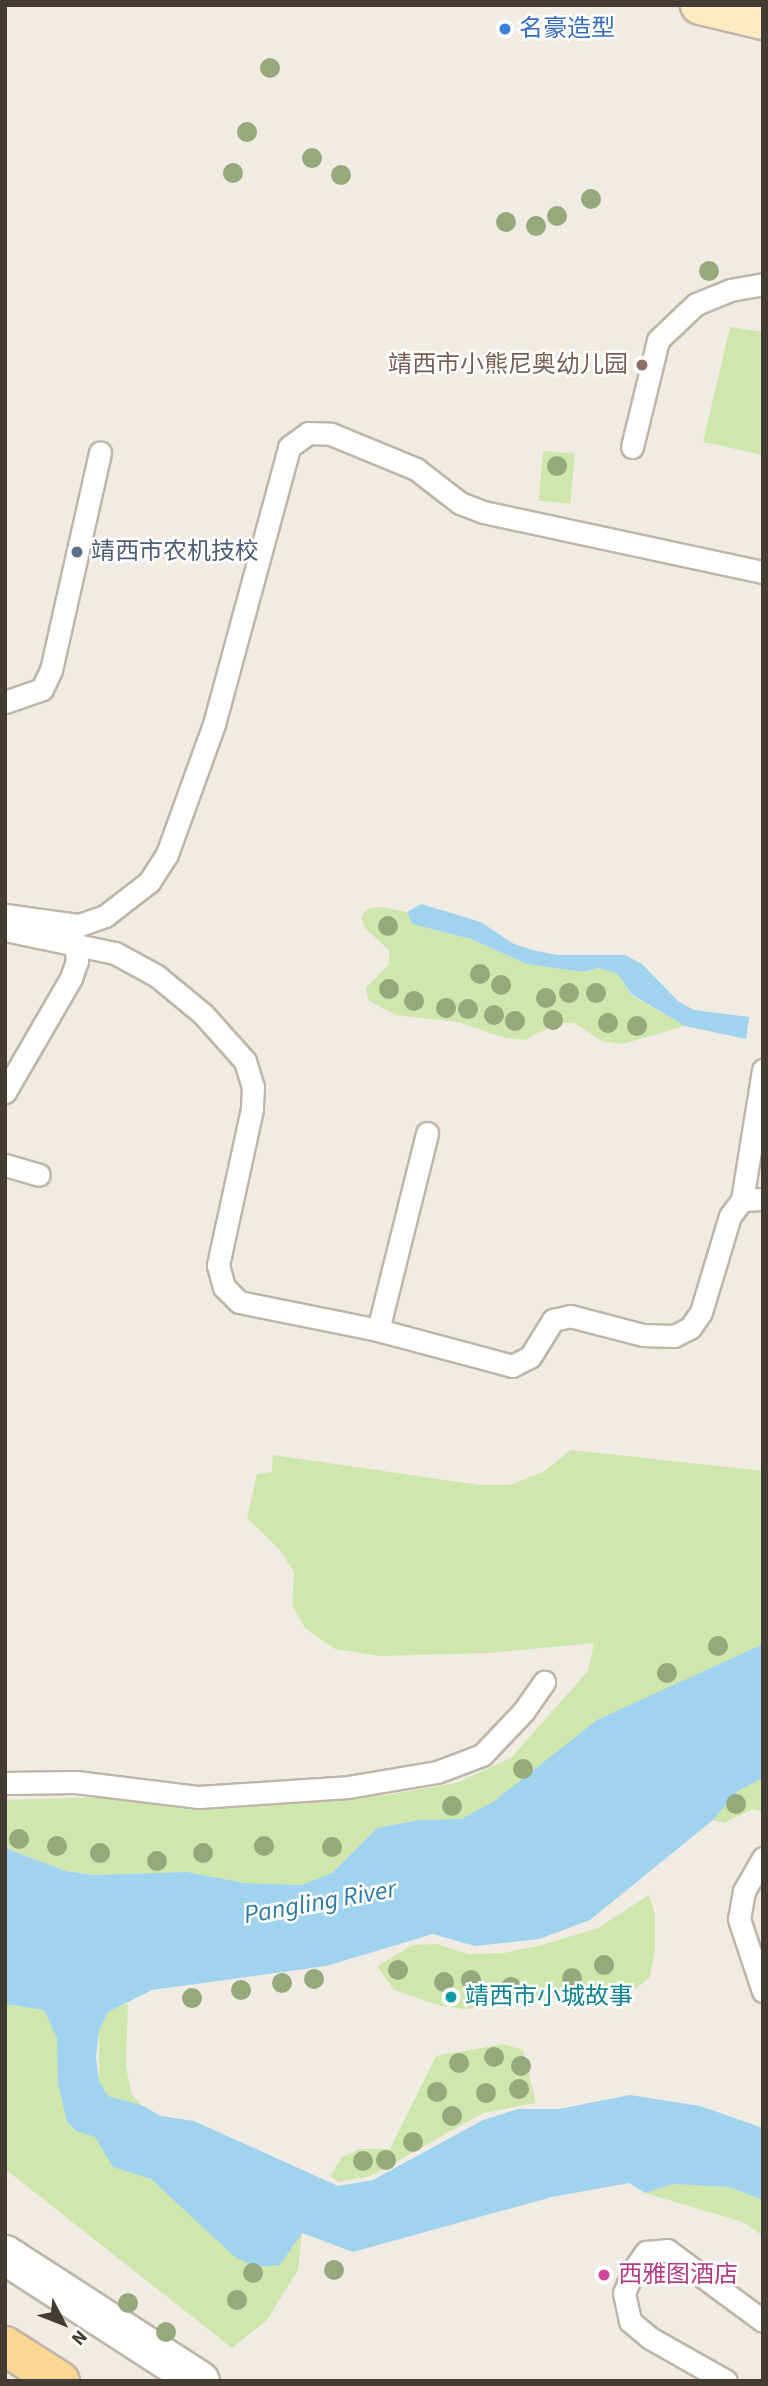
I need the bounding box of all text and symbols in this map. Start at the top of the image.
place label: 名豪造型 [519,15,615,43]
marker: 名豪造型 [497,21,513,37]
place label: 靖西市小熊尼奥幼儿园 [388,351,628,379]
marker: 靖西市小熊尼奥幼儿园 [634,357,650,373]
place label: 靖西市农机技校 [91,538,259,566]
marker: 靖西市农机技校 [69,544,85,560]
water label: Pangling River [241,1873,399,1931]
place label: 靖西市小城故事 [465,1983,633,2011]
marker: 靖西市小城故事 [443,1989,459,2005]
place label: 西雅图酒店 [618,2261,738,2289]
marker: 西雅图酒店 [596,2267,612,2283]
north arrow [28,2288,98,2358]
text: N [65,2324,93,2351]

